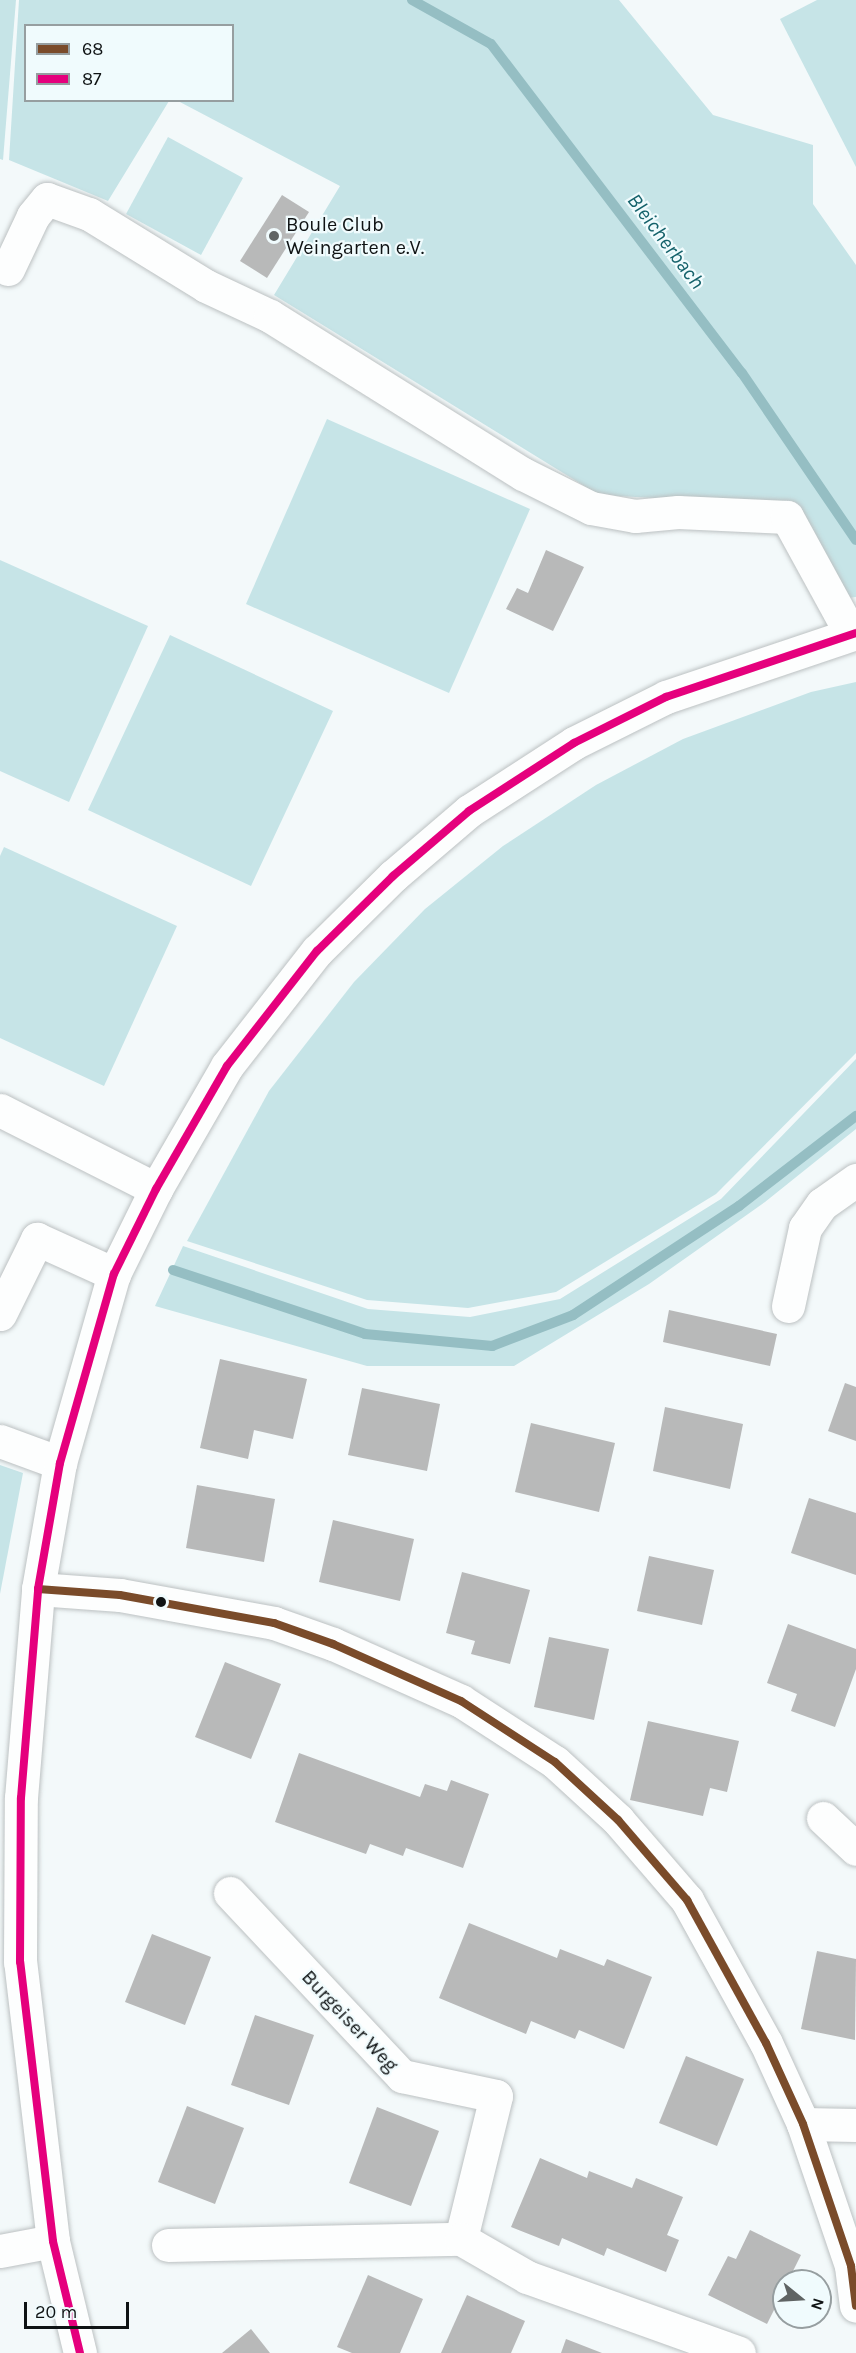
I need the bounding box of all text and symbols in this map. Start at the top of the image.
legend [24,24,234,102]
text: 68 [82,38,103,60]
text: 87 [82,68,102,90]
water label: Bleicherbach [622,188,710,294]
place label: Boule Club Weingarten e.V. [286,213,424,260]
marker: Boule Club Weingarten e.V. [267,229,281,243]
unlabelled marker [155,1596,167,1608]
street label: Burgeiser Weg [297,1965,403,2077]
north arrow [772,2269,832,2329]
scale bar [27,2290,132,2328]
text: N [807,2296,829,2312]
text: 20 m [35,2301,77,2323]

